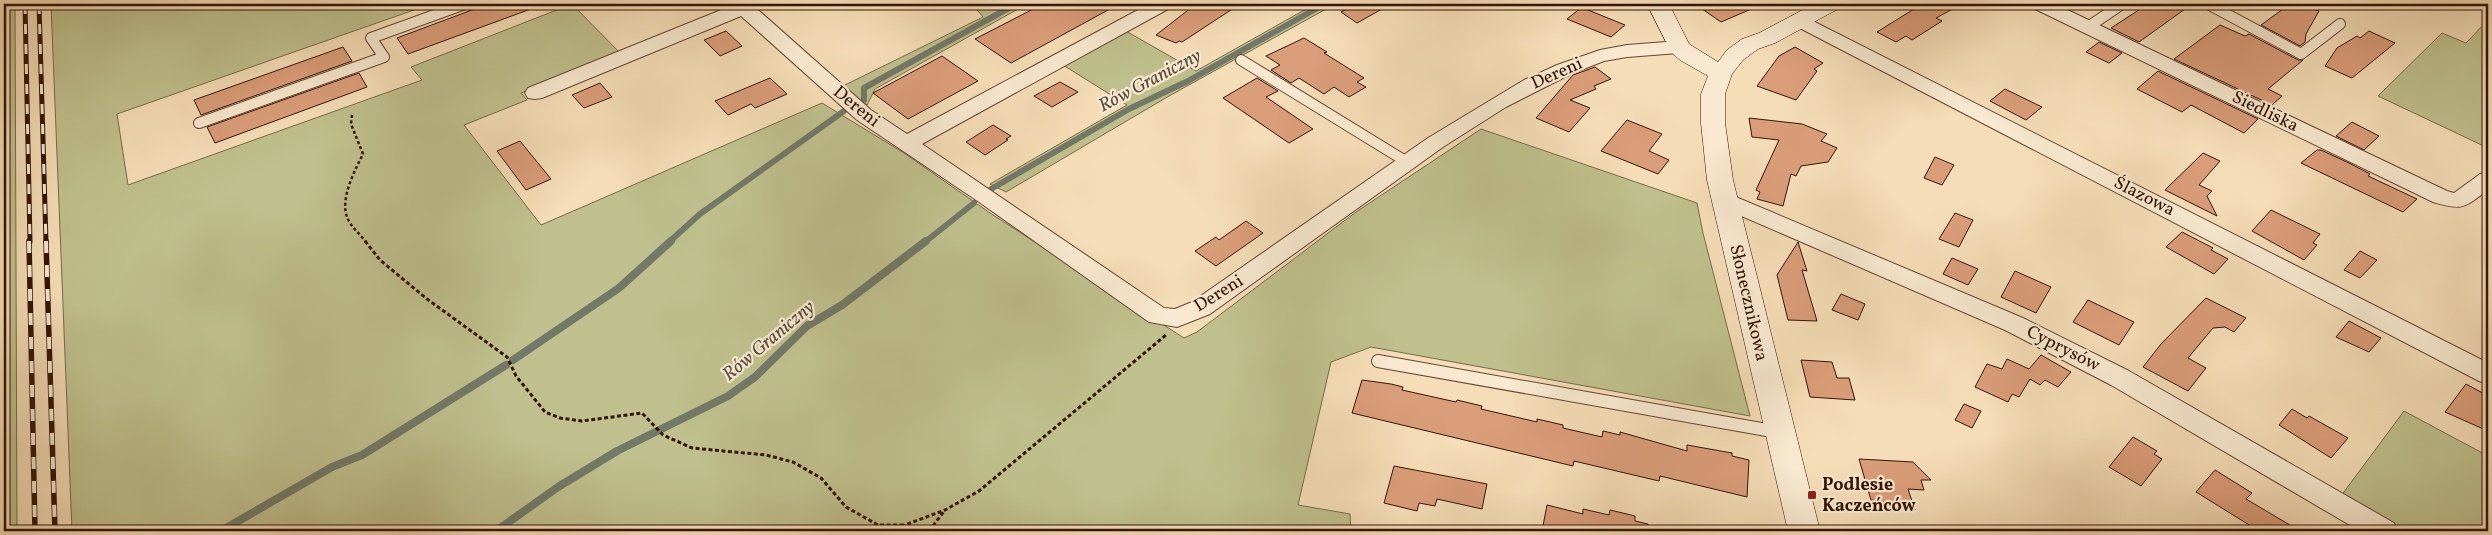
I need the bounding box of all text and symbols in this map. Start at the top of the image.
water label: Rów Graniczny [1094,43,1206,119]
street label: Dereni [1527,52,1587,96]
street label: Dereni [827,80,885,134]
street label: Siedliska [2227,85,2303,139]
street label: Ślazowa [2109,171,2179,223]
street label: Słonecznikowa [1722,242,1774,364]
street label: Dereni [1190,269,1248,319]
water label: Rów Graniczny [717,294,821,387]
street label: Cyprysów [2022,320,2104,378]
place label: Podlesie Kaczeńców [1822,473,1916,519]
marker: Podlesie Kaczeńców [1806,489,1818,501]

